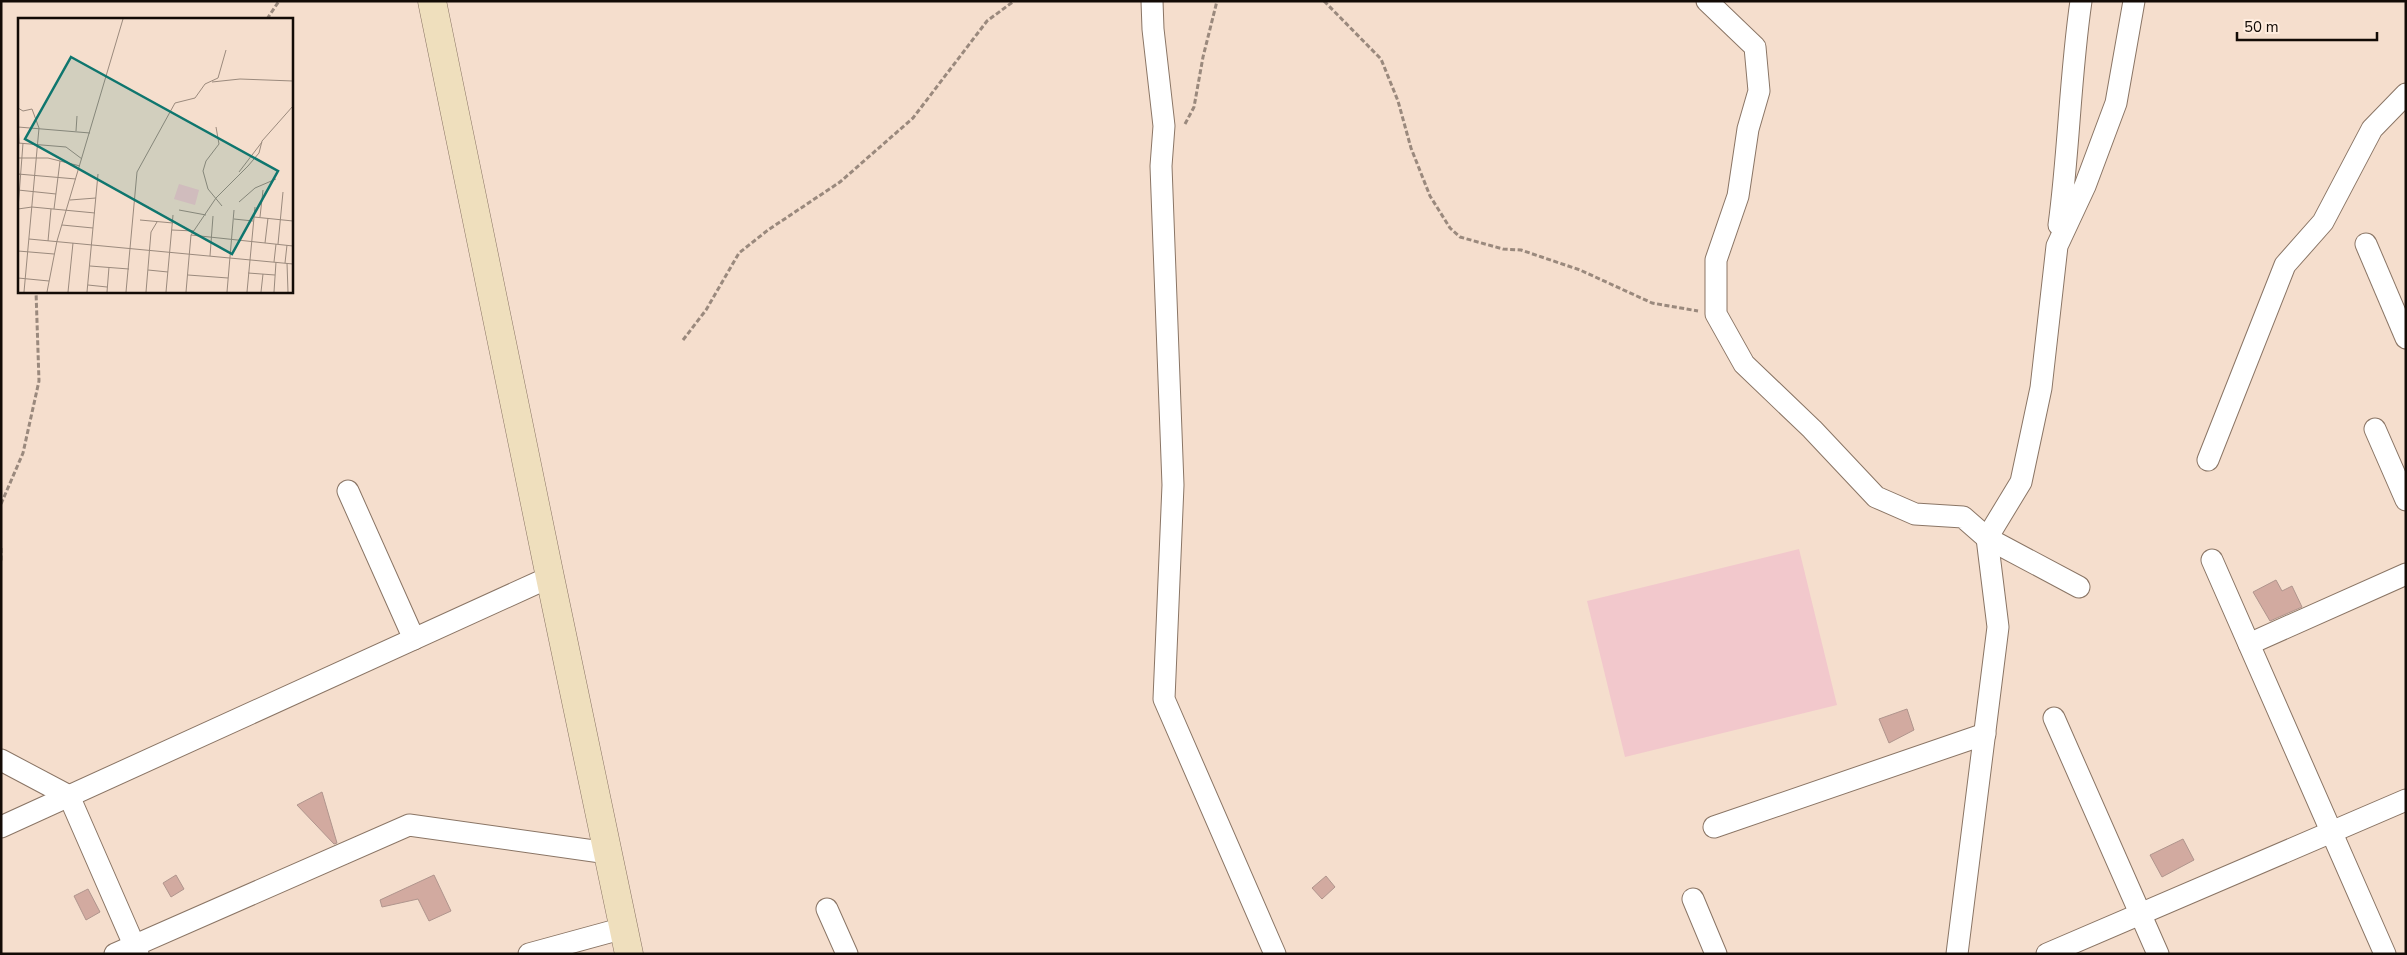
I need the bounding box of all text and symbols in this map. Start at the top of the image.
scale bar [2237,10,2377,42]
text: 50 m [2244,17,2279,37]
inset map [18,18,292,292]

